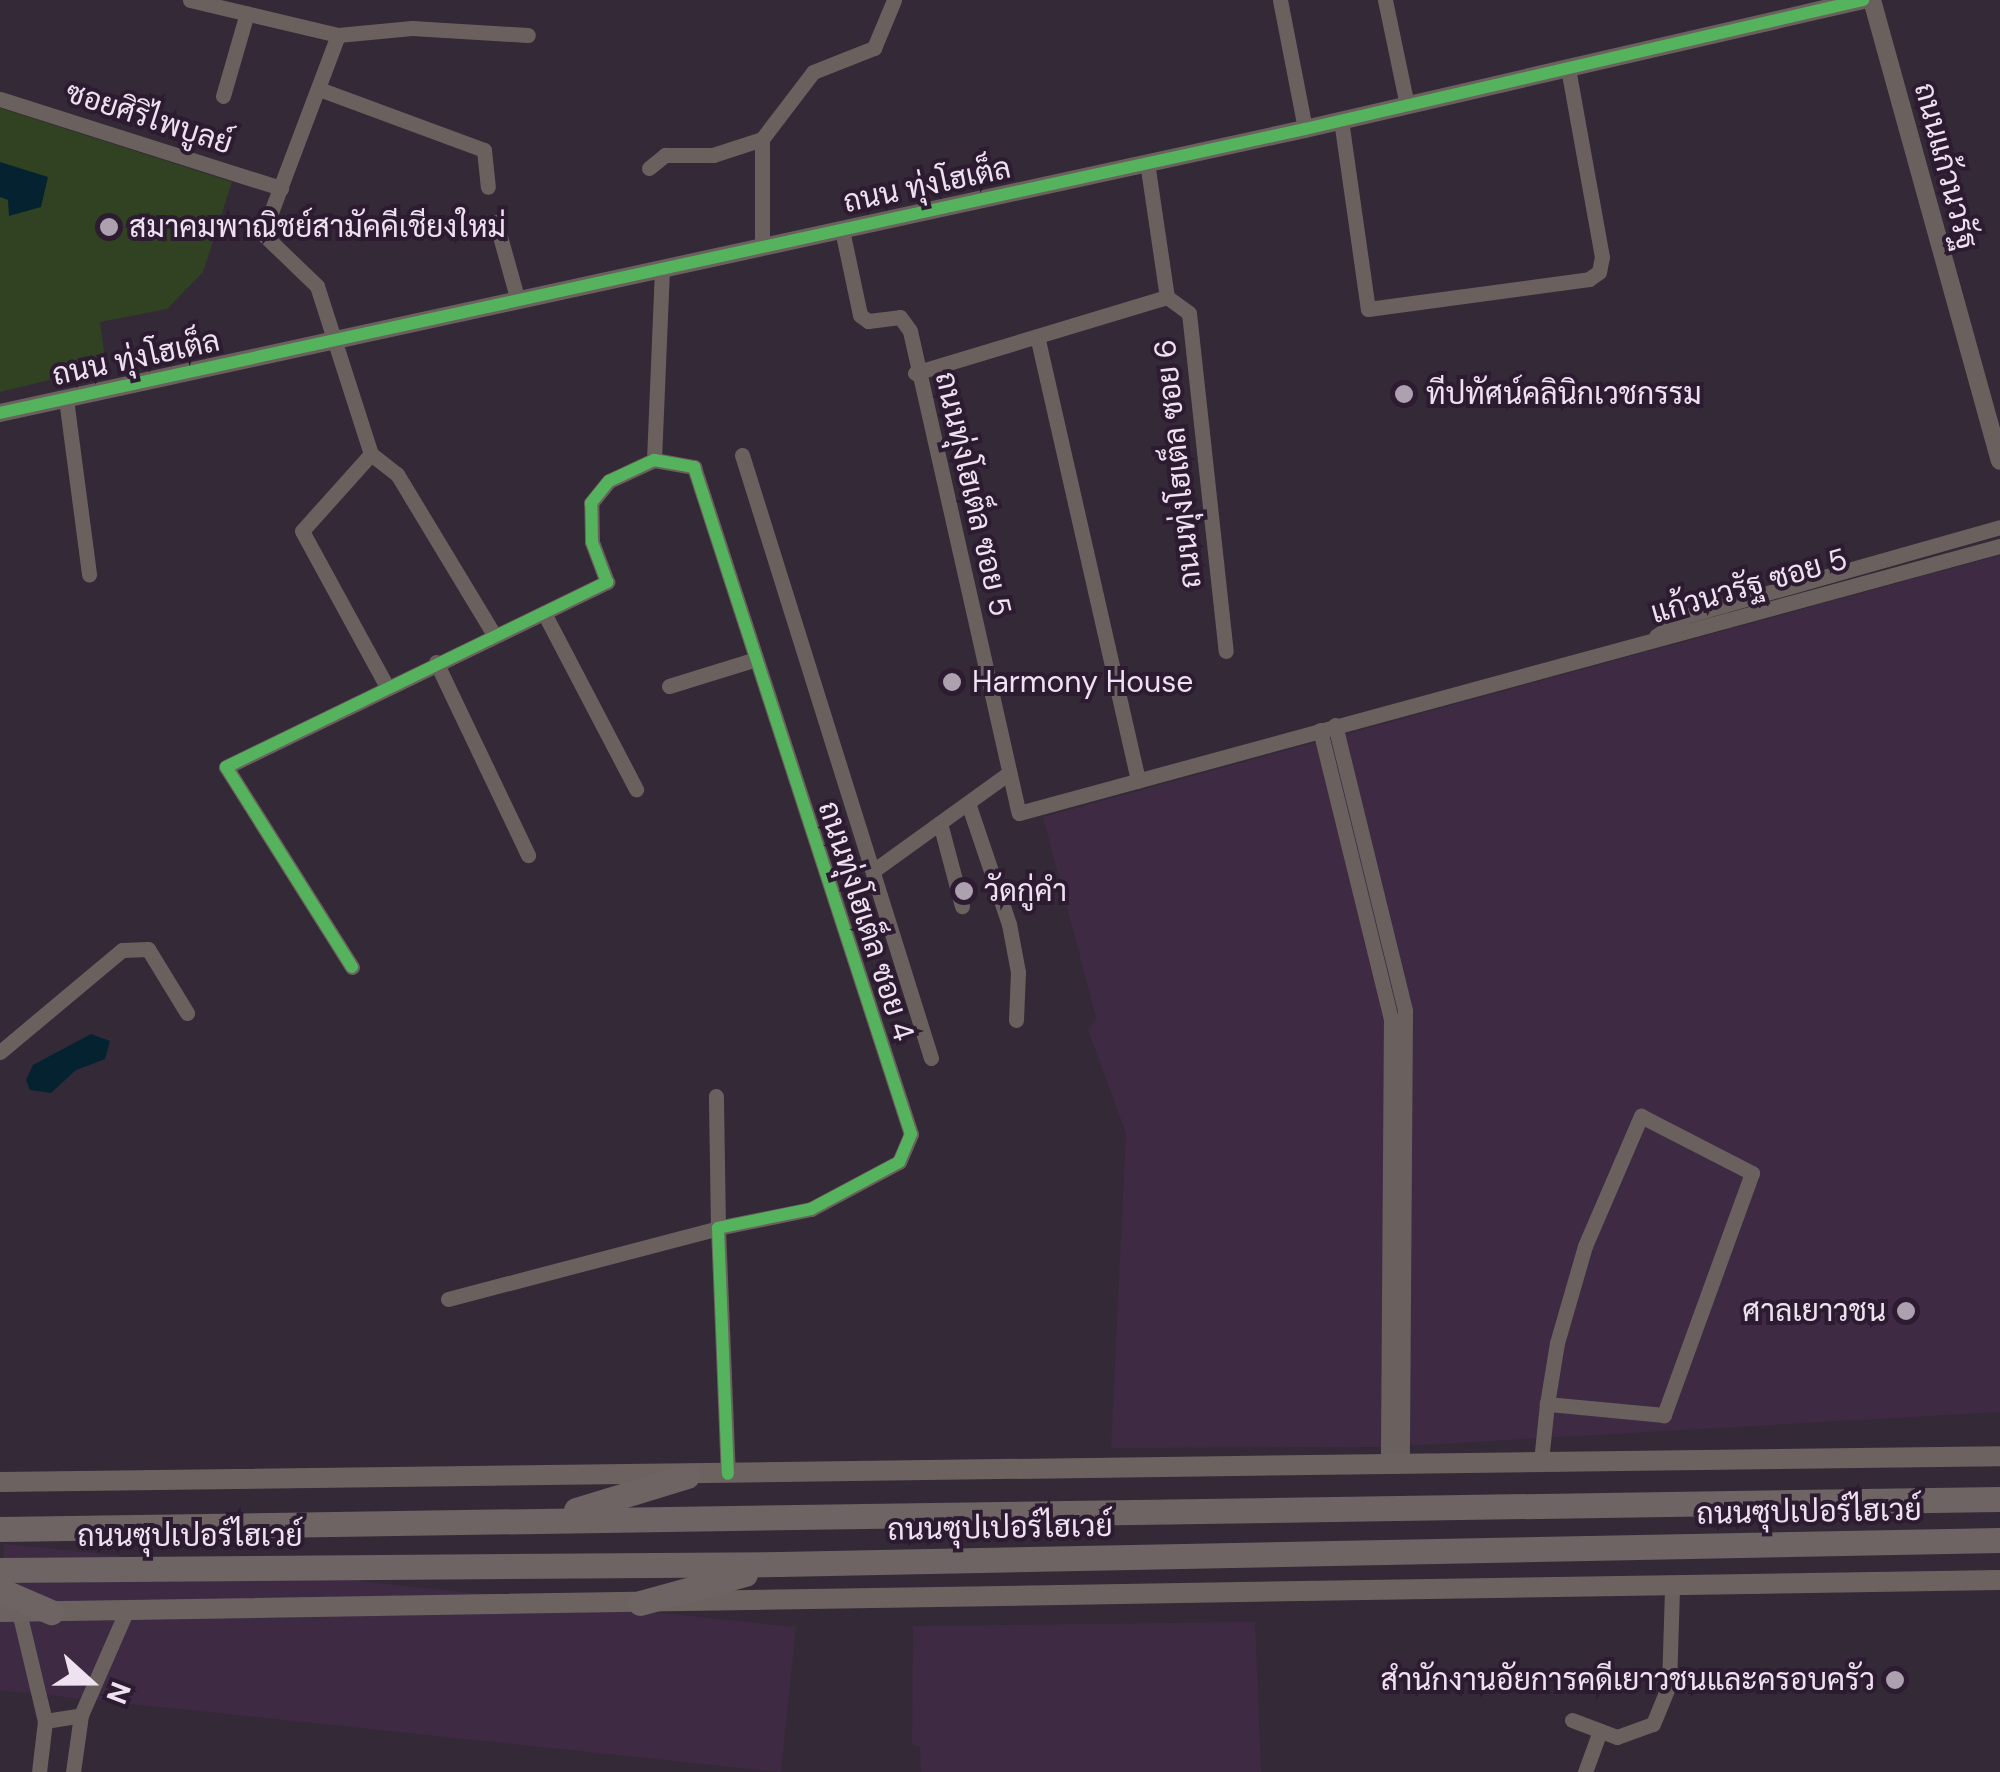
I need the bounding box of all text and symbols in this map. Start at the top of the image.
street label: ซอยศิริไพบูลย์ [61,74,237,162]
street label: ถนนแก้วนวรัฐ [1907,79,1985,253]
street label: ถนน ทุ่งโฮเต็ล [840,150,1014,220]
place label: สมาคมพาณิชย์สามัคคีเชียงใหม่ [129,209,506,245]
marker: สมาคมพาณิชย์สามัคคีเชียงใหม่ [98,216,120,238]
street label: ถนน ทุ่งโฮเต็ล [49,323,223,393]
street label: ถนนทุ่งโฮเต็ล ซอย 6 [1147,338,1209,590]
street label: ถนนทุ่งโฮเต็ล ซอย 5 [927,368,1019,620]
place label: ทีปทัศน์คลินิกเวชกรรม [1426,376,1702,412]
marker: ทีปทัศน์คลินิกเวชกรรม [1391,381,1417,407]
street label: แก้วนวรัฐ ซอย 5 [1647,541,1851,631]
place label: Harmony House [972,664,1193,700]
marker: Harmony House [941,671,963,693]
street label: ถนนทุ่งโฮเต็ล ซอย 4 [810,797,922,1045]
place label: วัดกู่คำ [984,873,1067,909]
marker: วัดกู่คำ [953,880,975,902]
place label: ศาลเยาวชน [1742,1293,1886,1329]
marker: ศาลเยาวชน [1895,1300,1917,1322]
street label: ถนนซุปเปอร์ไฮเวย์ [1696,1492,1922,1532]
street label: ถนนซุปเปอร์ไฮเวย์ [887,1508,1113,1548]
street label: ถนนซุปเปอร์ไฮเวย์ [77,1518,303,1554]
north arrow [40,1632,140,1732]
place label: สำนักงานอัยการคดีเยาวชนและครอบครัว [1380,1662,1875,1698]
marker: สำนักงานอัยการคดีเยาวชนและครอบครัว [1884,1669,1906,1691]
text: N [98,1677,139,1709]

